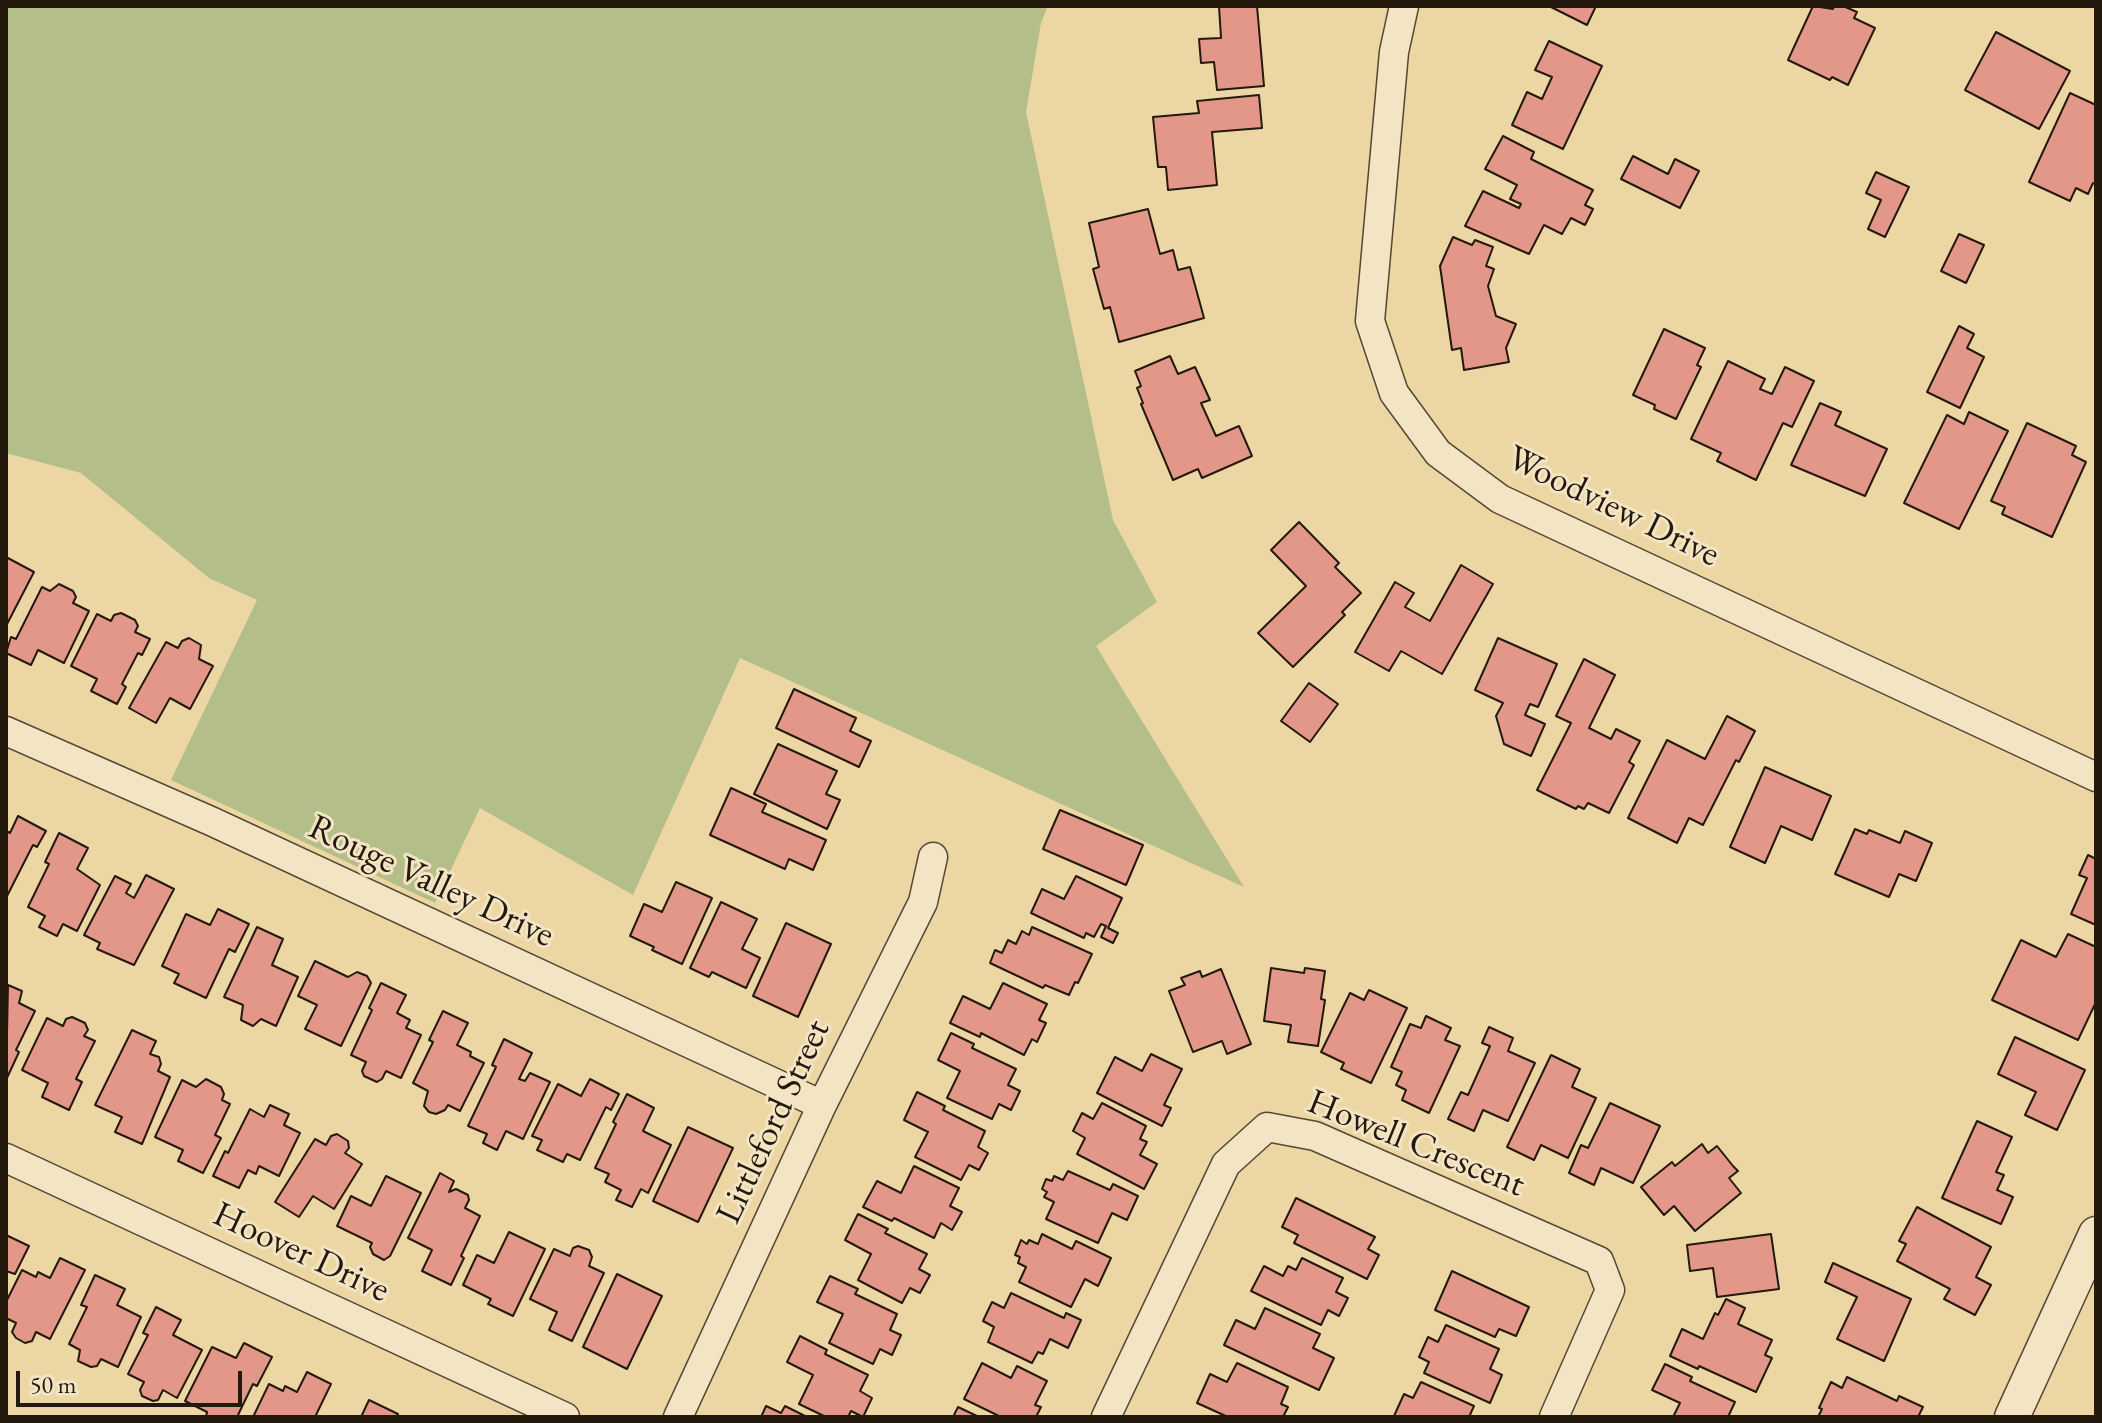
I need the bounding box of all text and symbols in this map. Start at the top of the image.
street label: Woodview Drive [1500,437,1726,577]
street label: Rouge Valley Drive [302,806,560,958]
street label: Littleford Street [708,1013,840,1231]
street label: Howell Crescent [1301,1081,1531,1207]
street label: Hoover Drive [206,1193,396,1313]
scale bar [20,1355,246,1405]
text: 50 m [30,1369,77,1400]

